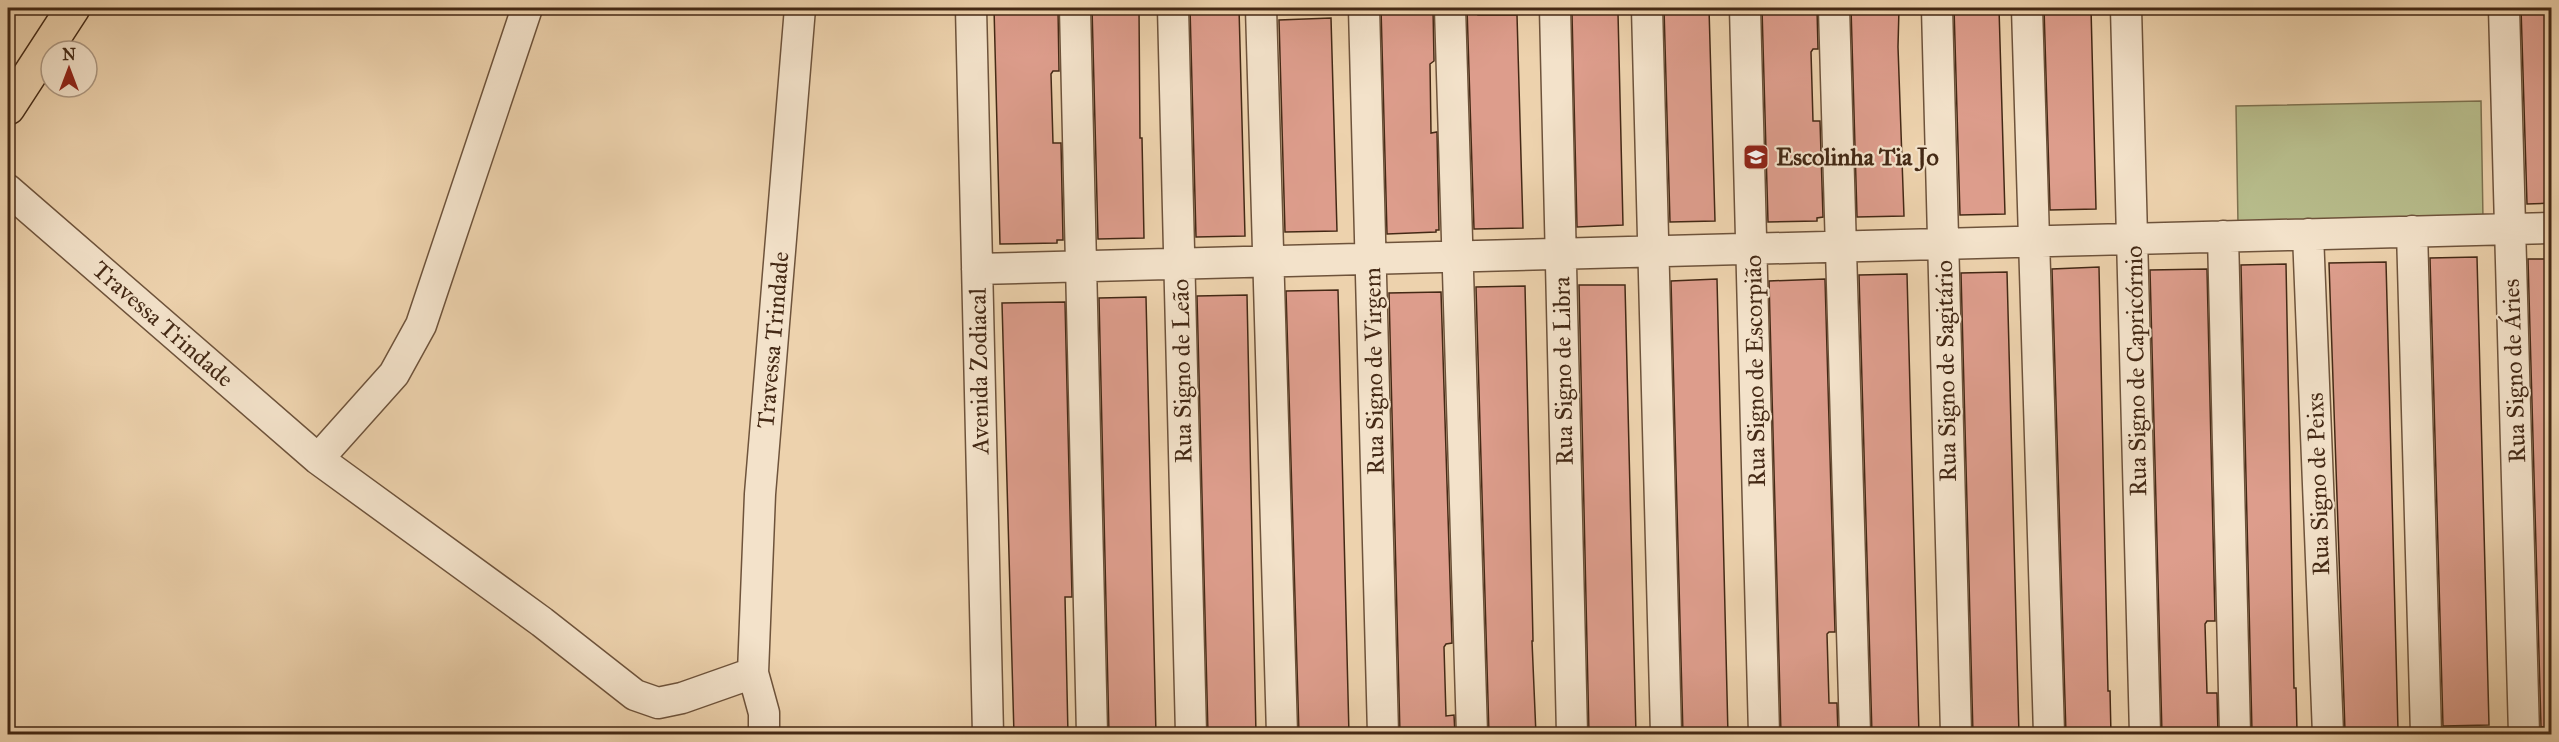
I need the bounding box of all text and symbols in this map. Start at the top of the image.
north arrow [39,39,99,99]
text: N [62,45,76,64]
school or university icon: Escolinha Tia Jo [1741,142,1771,172]
place label: Escolinha Tia Jo [1776,142,1939,172]
street label: Rua Signo de Capricórnio [2119,245,2153,497]
street label: Travessa Trindade [750,250,796,430]
street label: Travessa Trindade [86,254,240,394]
street label: Rua Signo de Escorpião [1738,255,1772,487]
street label: Rua Signo de Sagitário [1929,260,1963,482]
street label: Rua Signo de Virgem [1357,267,1391,475]
street label: Rua Signo de Libra [1546,275,1580,466]
street label: Rua Signo de Áries [2496,278,2532,464]
street label: Rua Signo de Leão [1165,279,1199,463]
street label: Avenida Zodiacal [963,287,995,455]
street label: Rua Signo de Peixs [2300,392,2336,576]

